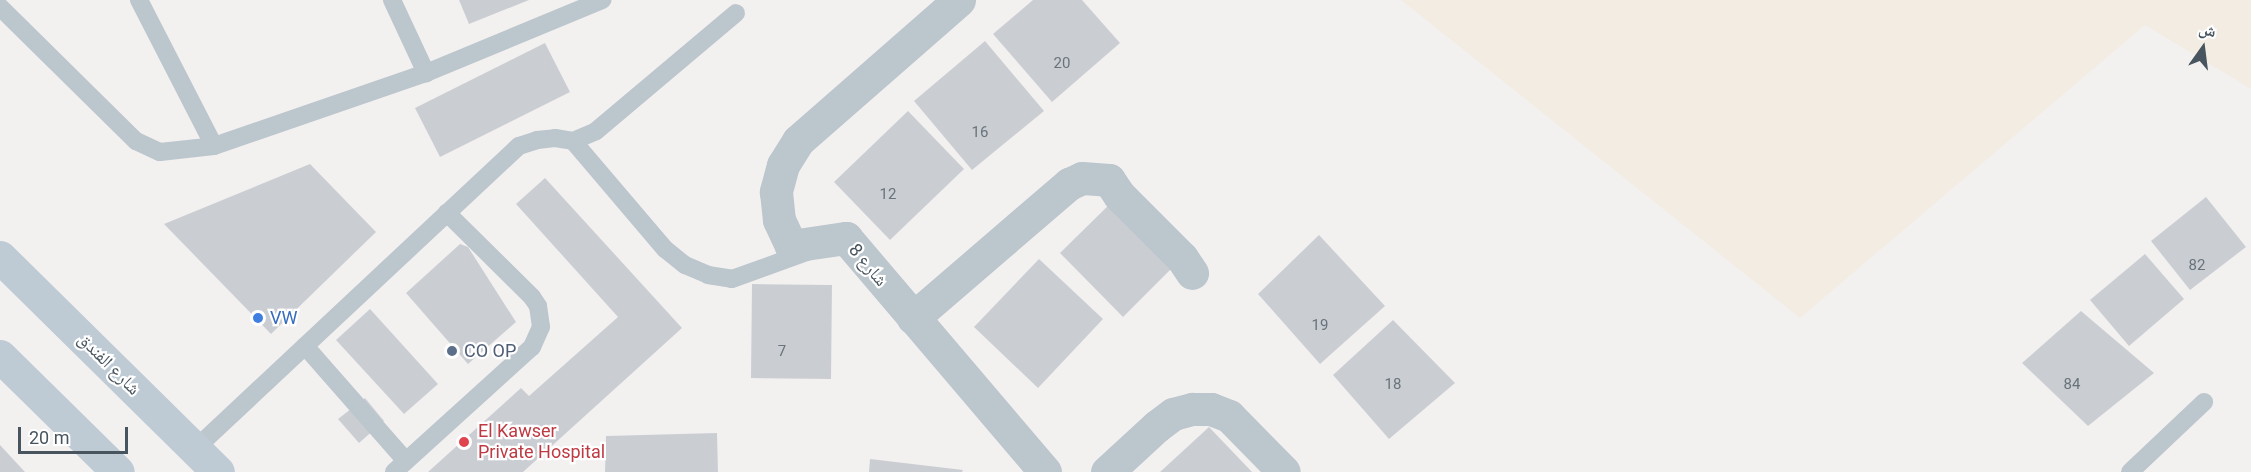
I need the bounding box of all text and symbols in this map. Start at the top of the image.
north arrow [2173,18,2233,78]
text: ش [2197,19,2218,41]
house number: 20 [1054,55,1070,73]
house number: 16 [972,124,988,142]
house number: 12 [880,186,896,204]
street label: شارع 8 [844,239,892,291]
house number: 82 [2189,257,2205,275]
place label: VW [270,307,297,329]
marker: VW [251,311,265,325]
house number: 19 [1312,317,1328,335]
street label: شارع الفندق [73,328,145,400]
place label: CO OP [464,340,516,362]
house number: 7 [778,343,786,361]
marker: CO OP [445,344,459,358]
house number: 18 [1385,376,1401,394]
house number: 84 [2064,376,2080,394]
scale bar [21,415,130,453]
place label: El Kawser Private Hospital [478,421,605,464]
text: 20 m [29,427,69,448]
marker: El Kawser Private Hospital [455,433,473,451]

